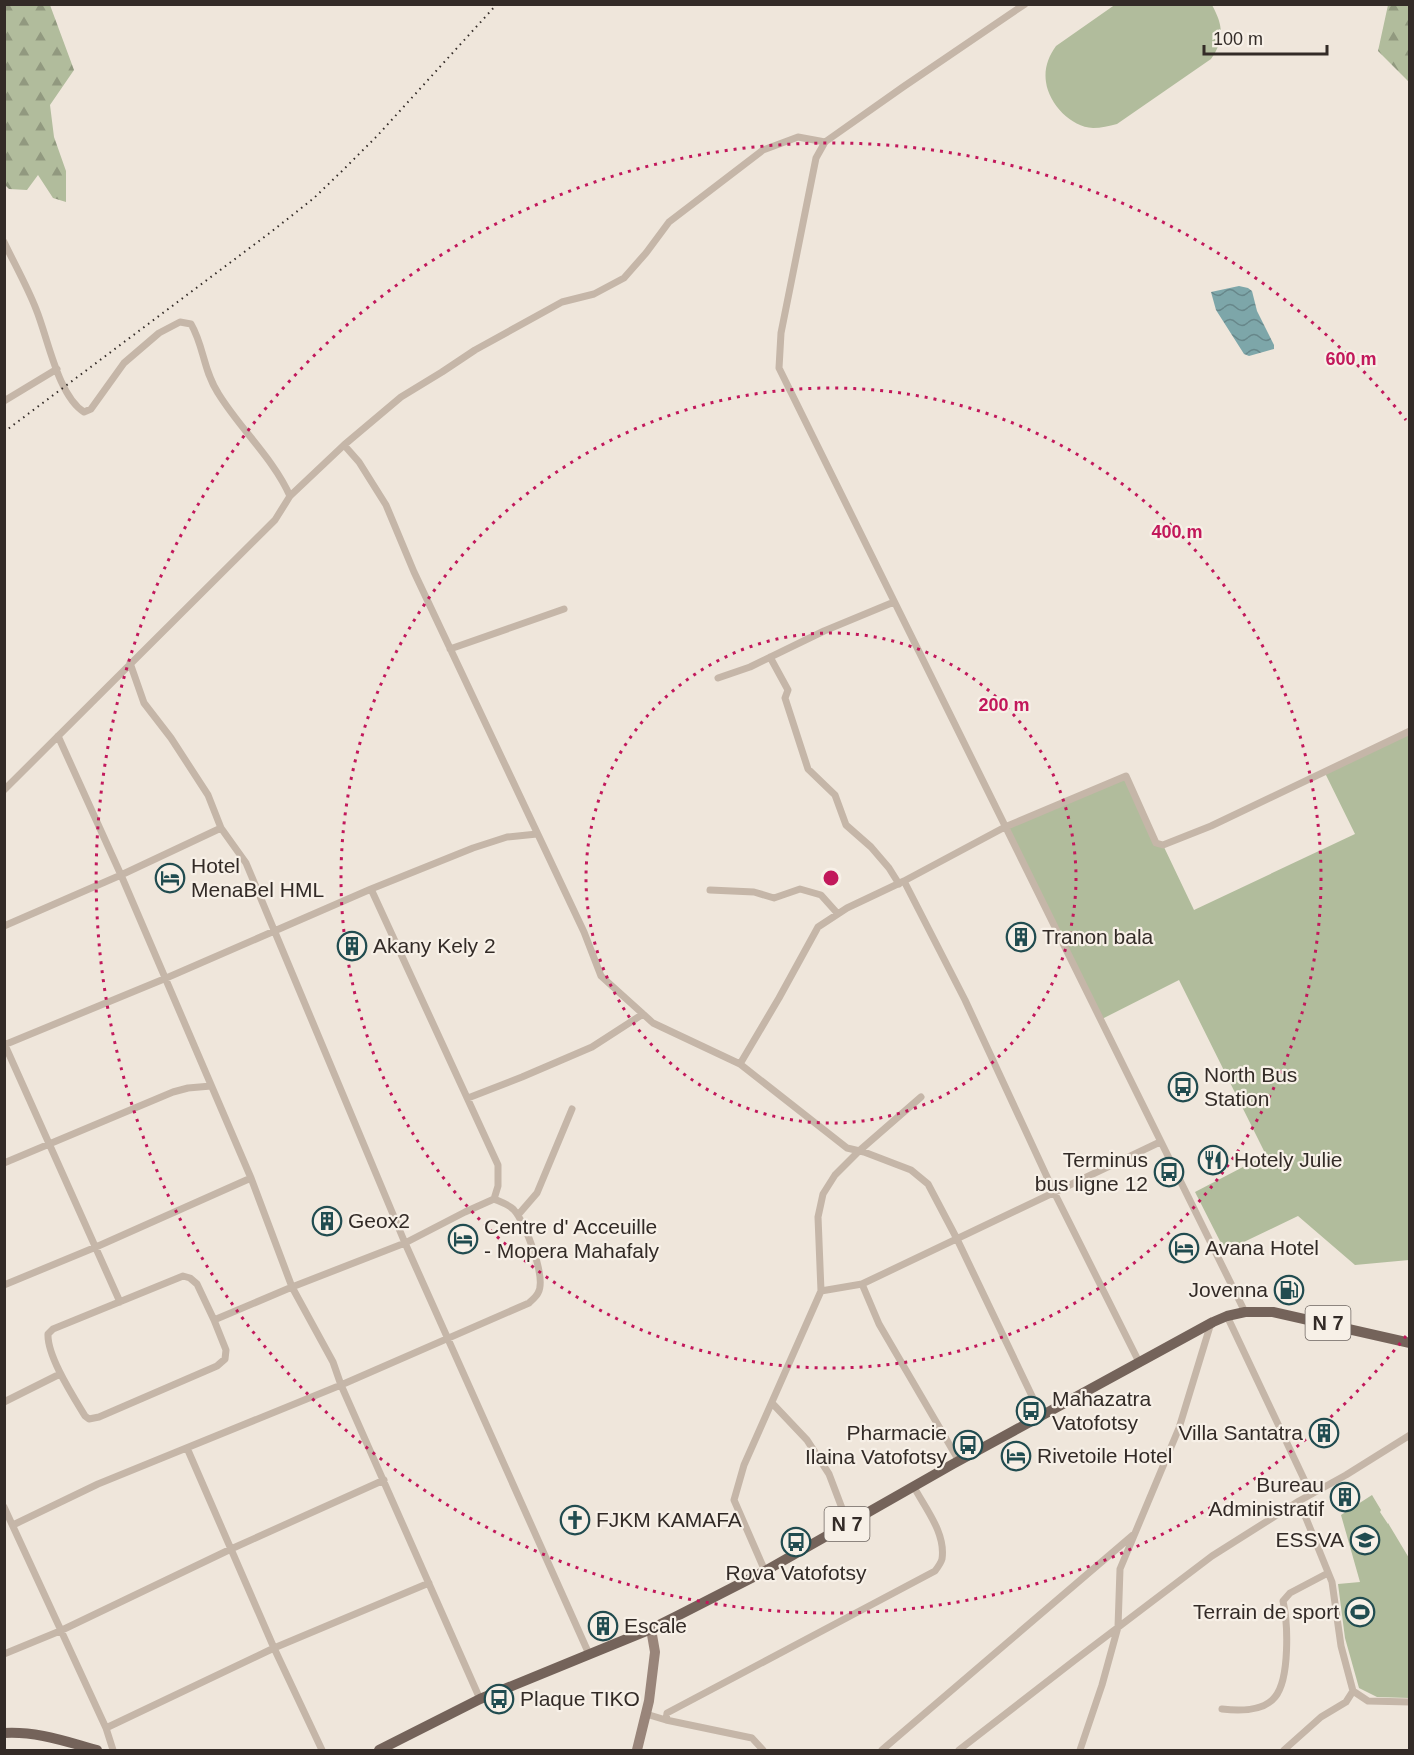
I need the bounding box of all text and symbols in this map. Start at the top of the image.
scale bar [1204,18,1327,56]
text: 100 m [1213,29,1263,49]
text: 600 m [1325,349,1377,369]
text: 400 m [1151,522,1203,542]
text: 200 m [978,695,1030,715]
place label: Hotel MenaBel HML [191,854,324,901]
hotel icon: Hotel MenaBel HML [154,862,186,894]
centre of rings [821,868,841,888]
building icon: Tranon bala [1005,921,1037,953]
place label: Tranon bala [1042,925,1154,948]
building icon: Akany Kely 2 [336,930,368,962]
place label: Akany Kely 2 [373,934,496,957]
place label: North Bus Station [1204,1063,1297,1110]
bus stop icon: North Bus Station [1167,1071,1199,1103]
restaurant icon: Hotely Julie [1197,1144,1229,1176]
place label: Terminus bus ligne 12 [1035,1148,1148,1195]
place label: Hotely Julie [1234,1148,1343,1171]
bus stop icon: Terminus bus ligne 12 [1153,1156,1185,1188]
building icon: Geox2 [311,1205,343,1237]
place label: Geox2 [348,1209,410,1232]
place label: Centre d' Acceuille - Mopera Mahafaly [484,1215,660,1262]
hotel icon: Centre d' Acceuille - Mopera Mahafaly [447,1223,479,1255]
hotel icon: Avana Hotel [1168,1232,1200,1264]
place label: Avana Hotel [1205,1236,1319,1259]
fuel station icon: Jovenna [1273,1274,1305,1306]
place label: Jovenna [1189,1278,1268,1301]
road number: N 7 [1306,1306,1350,1340]
place label: Mahazatra Vatofotsy [1052,1387,1152,1434]
bus stop icon: Mahazatra Vatofotsy [1015,1395,1047,1427]
building icon: Villa Santatra [1308,1417,1340,1449]
place label: Pharmacie Ilaina Vatofotsy [805,1421,947,1468]
place label: Villa Santatra [1178,1421,1303,1444]
bus stop icon: Pharmacie Ilaina Vatofotsy [952,1429,984,1461]
hotel icon: Rivetoile Hotel [1000,1440,1032,1472]
place label: Rivetoile Hotel [1037,1444,1172,1467]
place label: Bureau Administratif [1208,1473,1324,1520]
building icon: Bureau Administratif [1329,1481,1361,1513]
church icon: FJKM KAMAFA [559,1504,591,1536]
road number: N 7 [824,1507,870,1541]
place label: FJKM KAMAFA [596,1508,742,1531]
school or university icon: ESSVA [1349,1524,1381,1556]
bus stop icon: Rova Vatofotsy [780,1526,812,1558]
place label: ESSVA [1276,1528,1344,1551]
place label: Rova Vatofotsy [726,1561,867,1584]
sports icon: Terrain de sport [1344,1596,1376,1628]
place label: Terrain de sport [1193,1600,1339,1623]
building icon: Escale [587,1610,619,1642]
place label: Escale [624,1614,687,1637]
bus stop icon: Plaque TIKO [483,1683,515,1715]
place label: Plaque TIKO [520,1687,640,1710]

